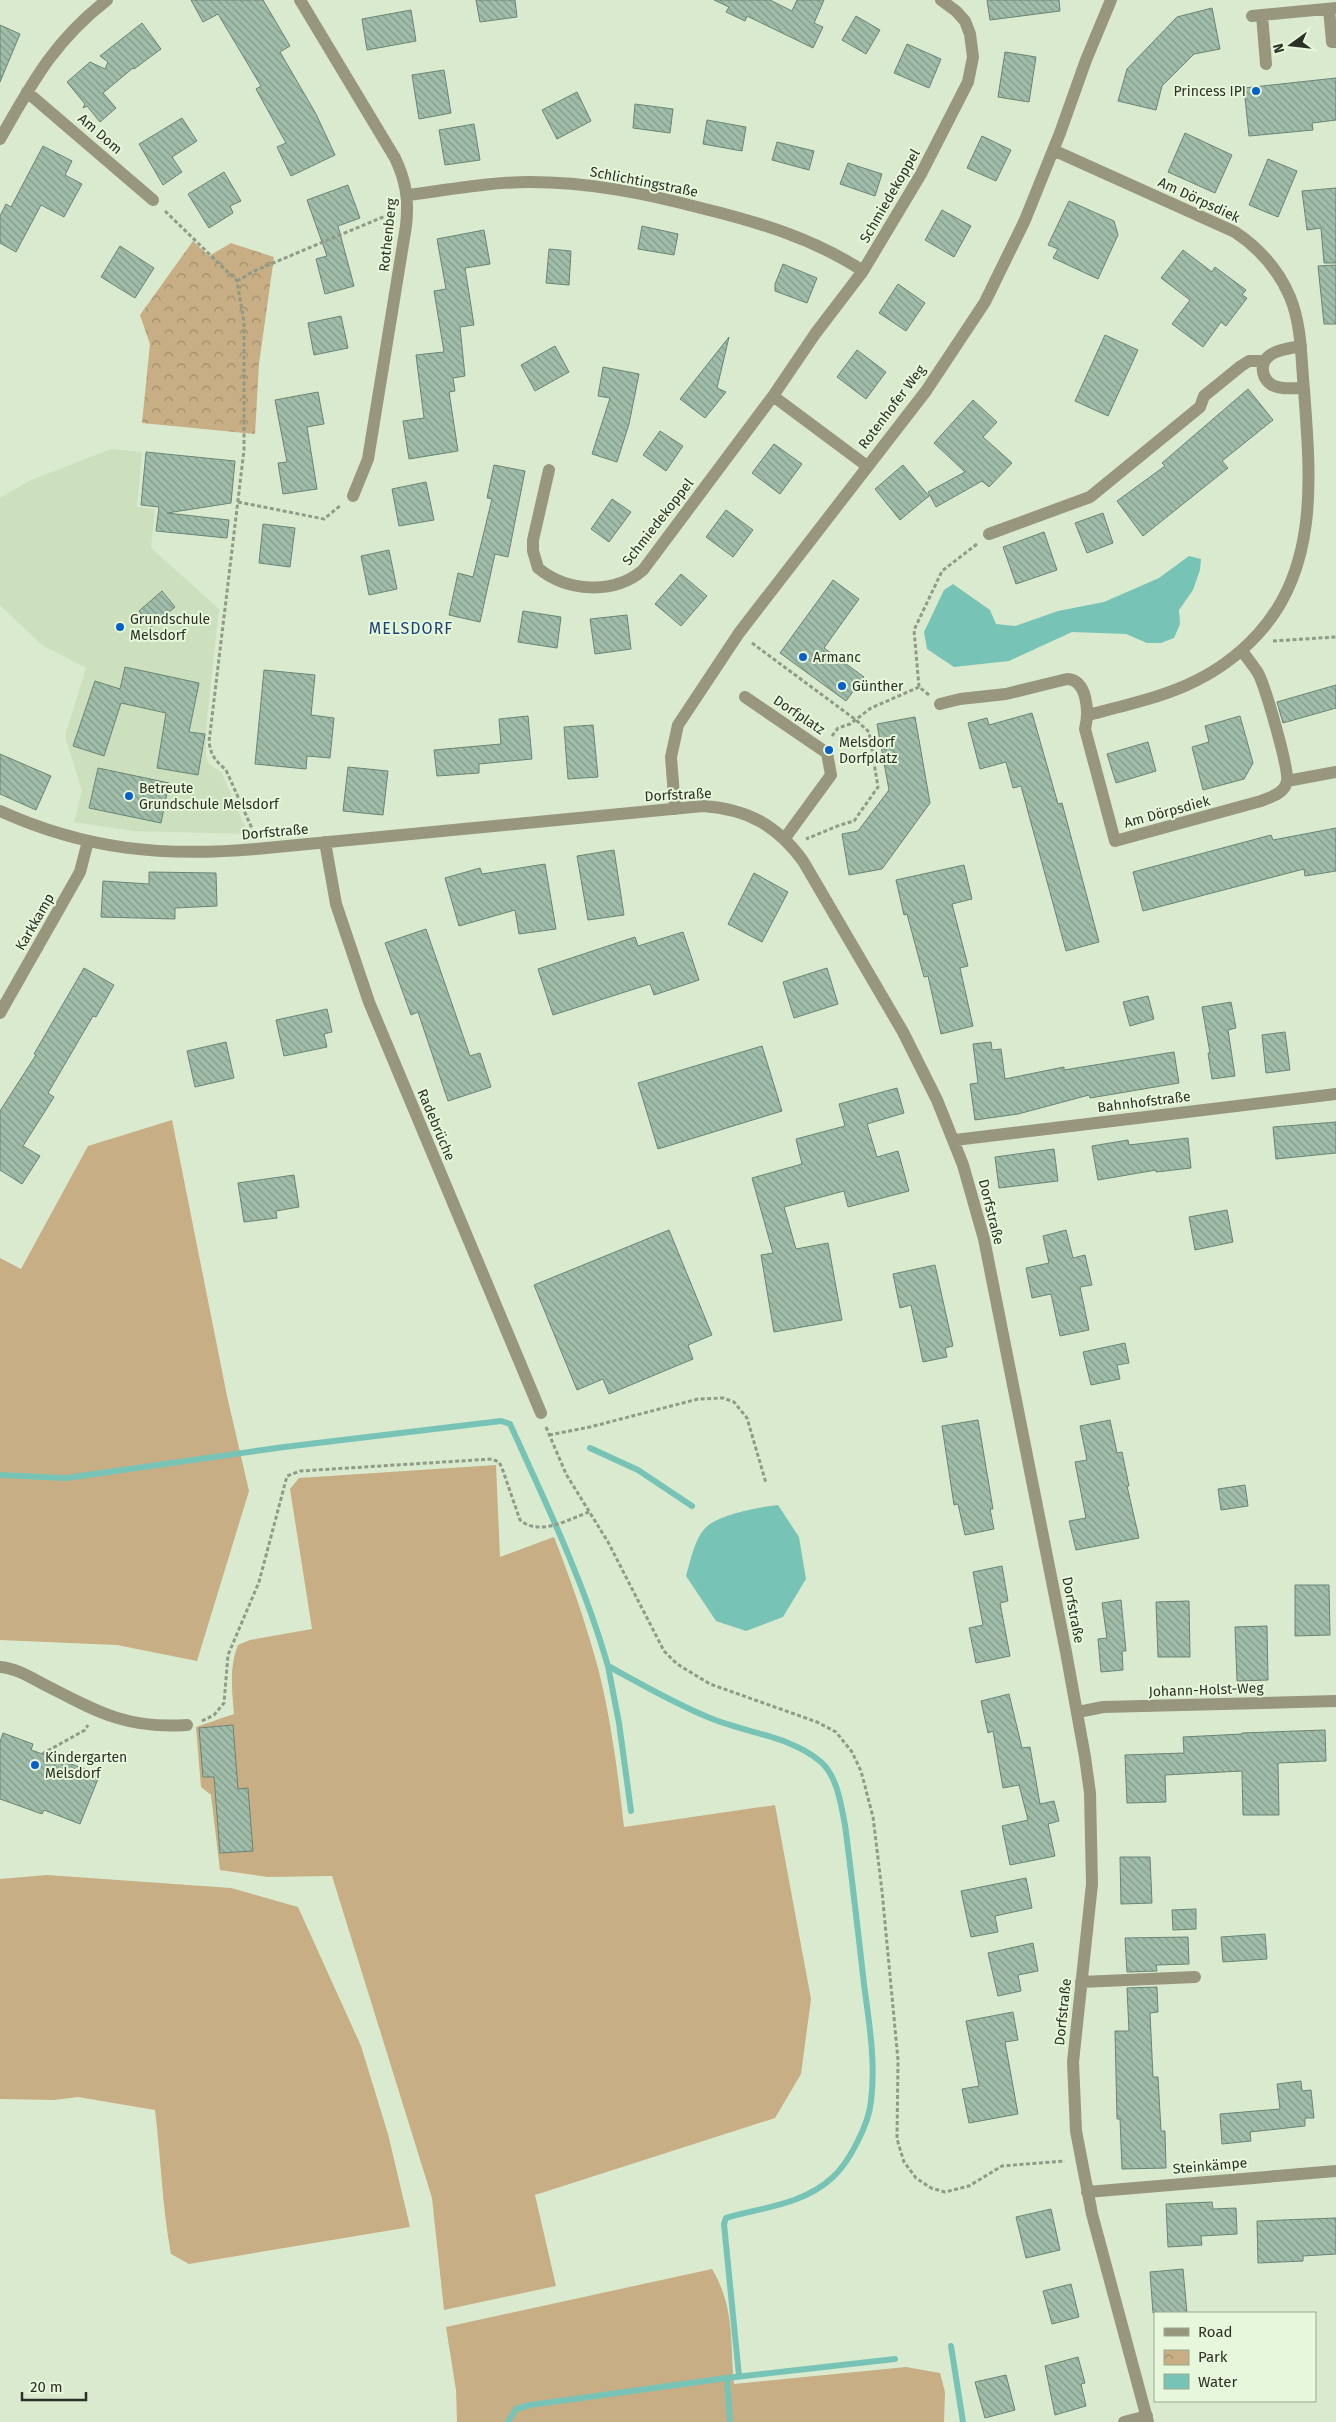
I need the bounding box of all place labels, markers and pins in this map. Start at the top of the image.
place label: Princess IPI [1174,83,1246,100]
marker: Princess IPI [1250,85,1262,97]
place label: Grundschule Melsdorf [130,611,210,644]
marker: Grundschule Melsdorf [114,621,126,633]
place label: Armanc [813,649,861,666]
marker: Armanc [797,651,809,663]
place label: Günther [852,678,904,695]
marker: Günther [836,680,848,692]
place label: Melsdorf Dorfplatz [839,734,897,767]
marker: Melsdorf Dorfplatz [823,744,835,756]
place label: Betreute Grundschule Melsdorf [139,780,280,813]
marker: Betreute Grundschule Melsdorf [123,790,135,802]
place label: Kindergarten Melsdorf [45,1749,127,1782]
marker: Kindergarten Melsdorf [29,1759,41,1771]

